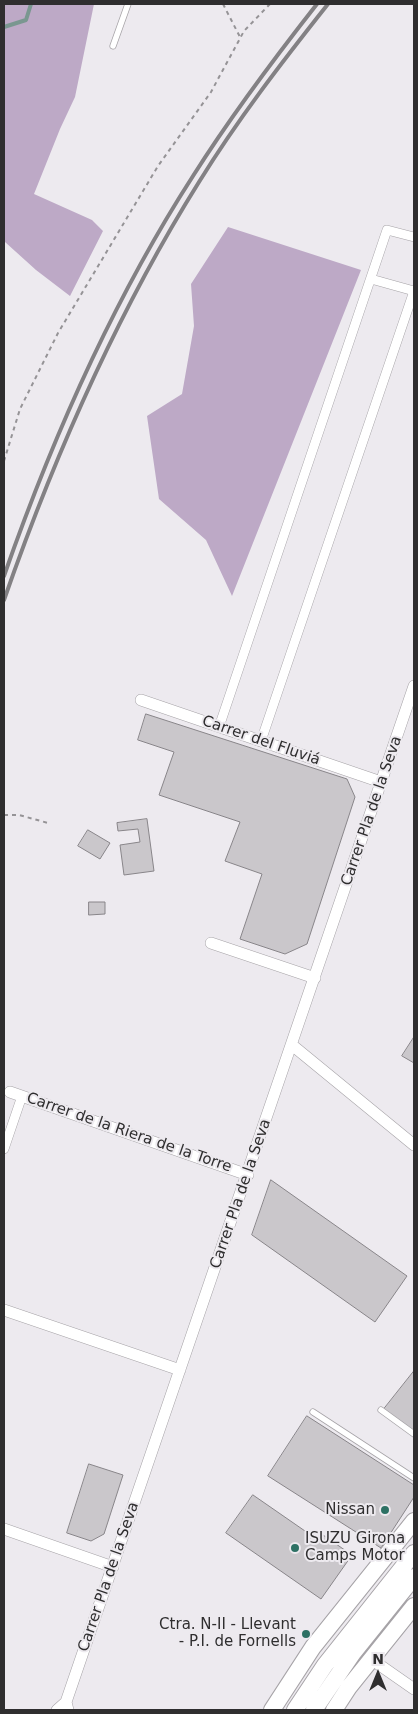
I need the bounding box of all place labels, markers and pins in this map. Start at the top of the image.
place label: Nissan [325,1501,375,1519]
marker: Nissan [379,1504,391,1516]
place label: ISUZU Girona Camps Motor [305,1530,405,1565]
marker: ISUZU Girona Camps Motor [289,1542,301,1554]
place label: Ctra. N-II - Llevant - P.I. de Fornells [159,1616,296,1651]
marker: Ctra. N-II - Llevant - P.I. de Fornells [300,1628,312,1640]

